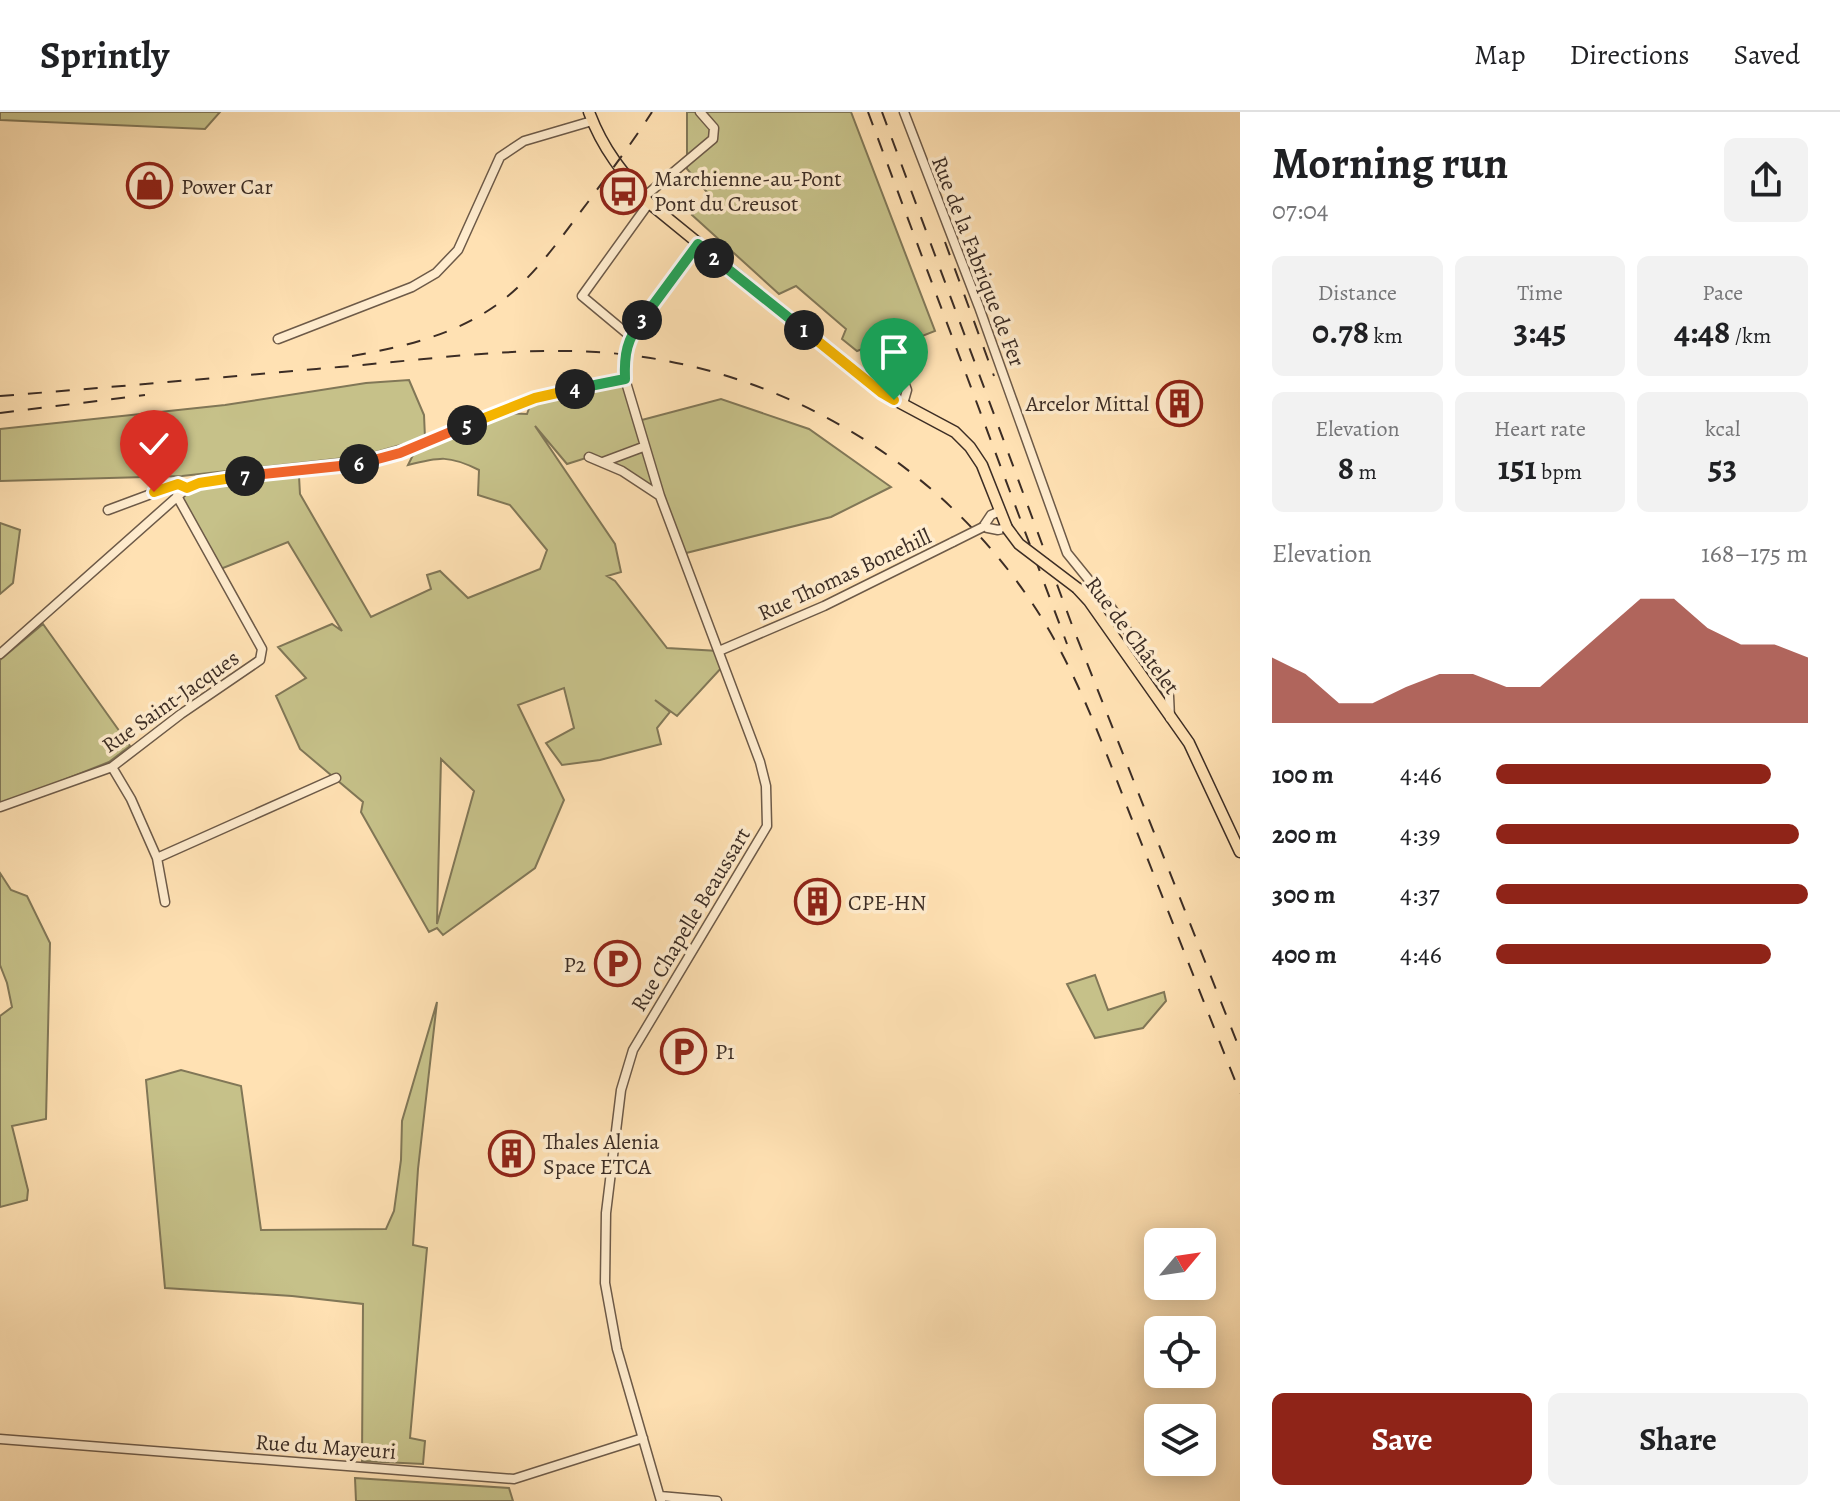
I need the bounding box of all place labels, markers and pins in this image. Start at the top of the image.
shop icon: Power Car [126,162,174,210]
place label: Marchienne-au-Pont Pont du Creusot [654,164,842,219]
bus stop icon: Marchienne-au-Pont Pont du Creusot [599,167,647,215]
place label: Power Car [181,172,273,202]
pin: 2 [694,238,734,278]
pin: 3 [622,300,662,340]
pin: 1 [784,310,824,350]
pin [860,318,928,400]
pin: 4 [555,369,595,409]
building icon: Arcelor Mittal [1156,379,1204,427]
place label: Arcelor Mittal [1025,389,1149,419]
pin: 5 [447,405,487,445]
pin [120,410,188,492]
pin: 6 [339,444,379,484]
pin: 7 [225,456,265,496]
building icon: CPE-HN [793,878,841,926]
place label: CPE-HN [848,888,927,918]
parking icon: P2 [593,940,641,988]
place label: P2 [563,950,586,980]
parking icon: P1 [660,1027,708,1075]
place label: P1 [715,1037,735,1067]
place label: Thales Alenia Space ETCA [543,1127,660,1182]
building icon: Thales Alenia Space ETCA [488,1130,536,1178]

